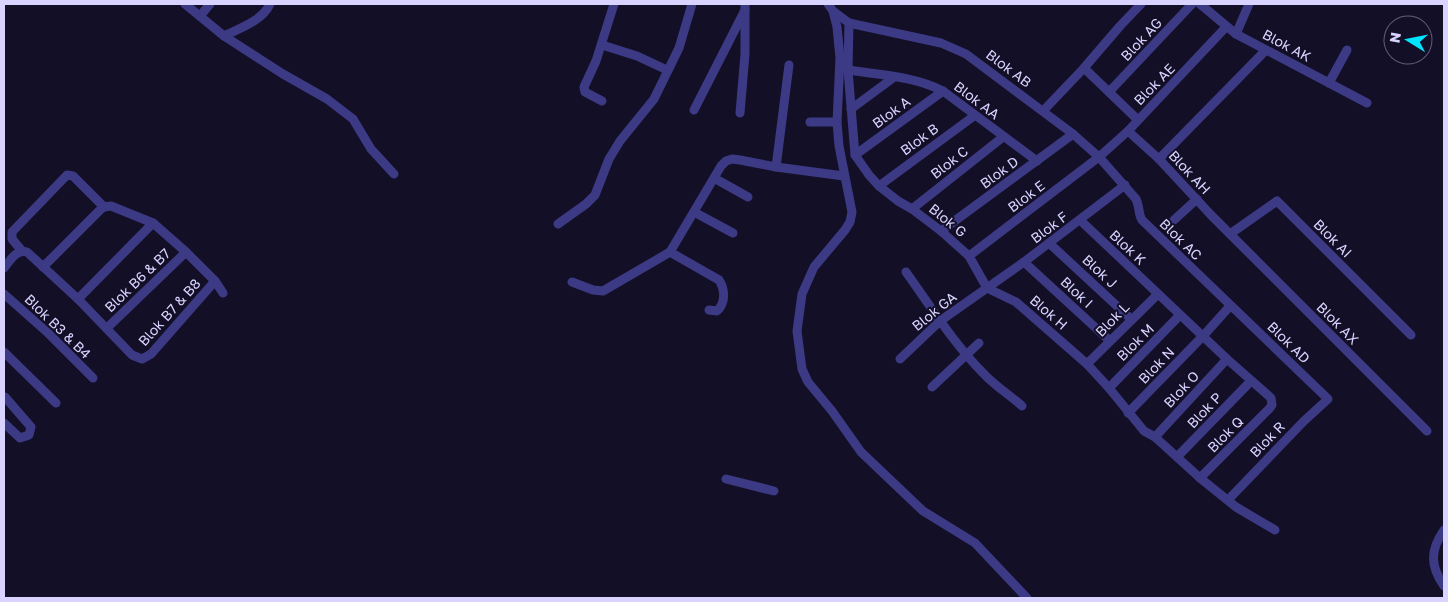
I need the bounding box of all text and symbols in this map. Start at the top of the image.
street label: Blok AG [1117,14,1165,64]
north arrow [1383,15,1433,65]
street label: Blok AK [1260,25,1314,65]
text: N [1385,31,1404,44]
street label: Blok AB [983,45,1035,91]
street label: Blok AE [1130,60,1178,108]
street label: Blok AA [951,77,1004,123]
street label: Blok A [869,92,914,131]
street label: Blok B [897,120,941,158]
street label: Blok C [927,142,971,182]
street label: Blok AH [1166,147,1214,197]
street label: Blok D [976,152,1022,192]
street label: Blok E [1004,177,1048,215]
street label: Blok G [926,200,970,240]
street label: Blok F [1027,208,1071,246]
street label: Blok AC [1156,215,1206,263]
street label: Blok AI [1310,215,1356,261]
street label: Blok K [1106,226,1150,268]
street label: Blok B6 & B7 [101,245,173,315]
street label: Blok J [1079,251,1121,291]
street label: Blok I [1057,273,1097,311]
street label: Blok B7 & B8 [134,275,204,349]
street label: Blok GA [908,287,960,334]
street label: Blok B3 & B4 [21,290,95,362]
street label: Blok H [1027,291,1071,333]
street label: Blok L [1091,298,1133,340]
street label: Blok AX [1313,298,1363,348]
street label: Blok AD [1264,318,1314,366]
street label: Blok M [1113,320,1157,364]
street label: Blok N [1135,343,1177,387]
street label: Blok O [1160,367,1202,411]
street label: Blok P [1183,389,1225,431]
street label: Blok Q [1203,412,1247,456]
street label: Blok R [1246,418,1288,460]

